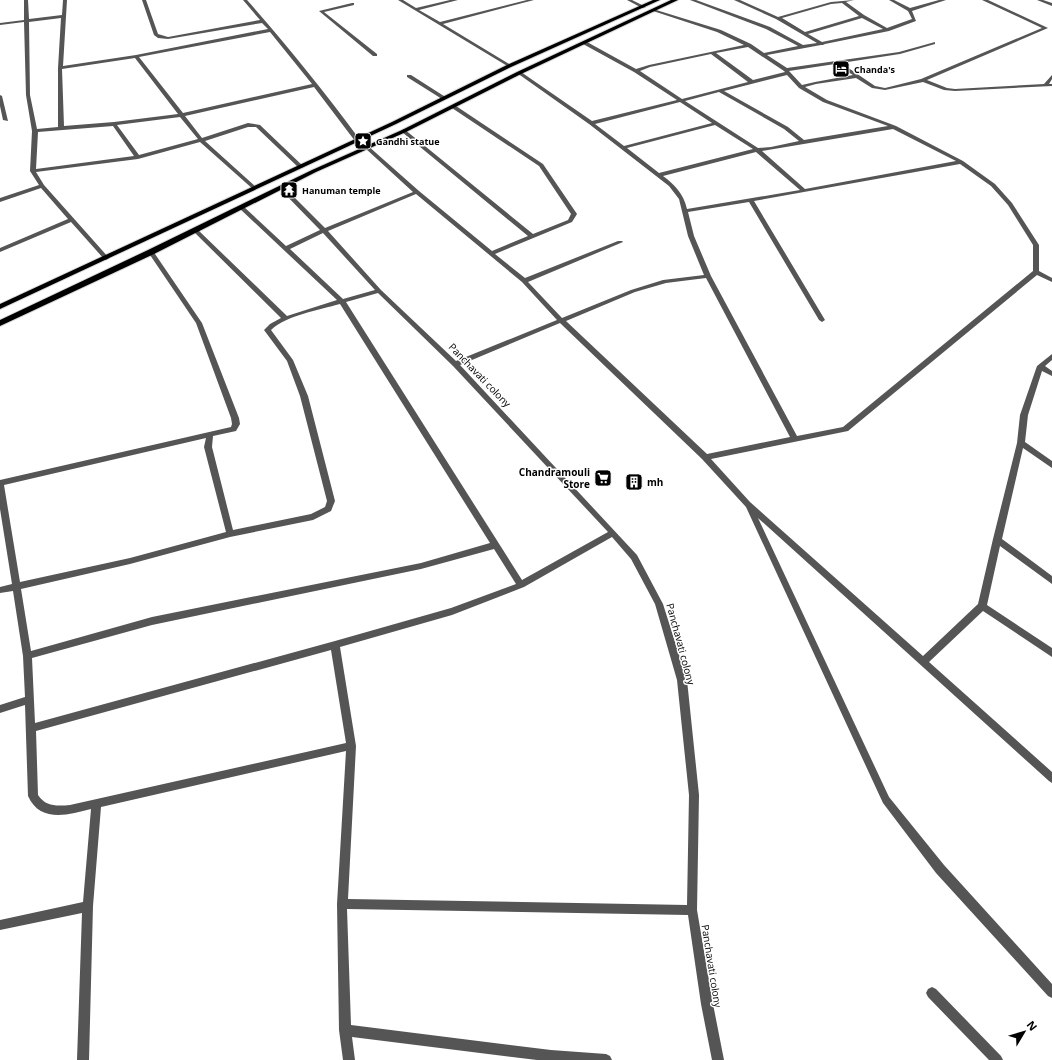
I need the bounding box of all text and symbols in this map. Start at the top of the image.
hotel icon: Chanda's [831,59,851,79]
place label: Chanda's [854,63,896,76]
place icon: Gandhi statue [353,131,373,151]
place label: Gandhi statue [376,135,440,148]
temple icon: Hanuman temple [279,180,299,200]
place label: Hanuman temple [302,184,381,197]
street label: Panchavati colony [446,340,515,411]
place label: Chandramouli Store [519,465,590,491]
supermarket icon: Chandramouli Store [593,468,613,488]
building icon: mh [624,472,644,492]
place label: mh [647,475,663,489]
street label: Panchavati colony [663,602,699,687]
street label: Panchavati colony [699,923,726,1010]
north arrow [1004,1012,1044,1052]
text: N [1024,1017,1041,1034]

